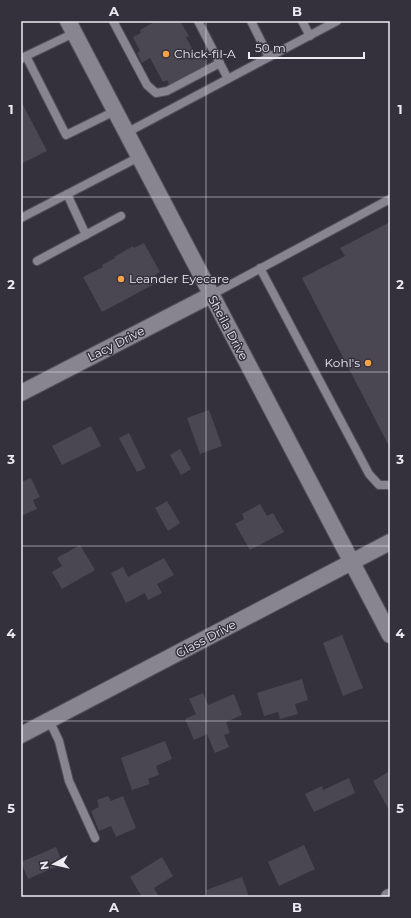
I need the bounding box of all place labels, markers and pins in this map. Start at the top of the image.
place label: Chick-fil-A [174,46,236,61]
marker: Chick-fil-A [161,49,171,59]
place label: Leander Eyecare [129,271,229,286]
marker: Leander Eyecare [116,274,126,284]
place label: Kohl's [325,355,360,370]
marker: Kohl's [363,358,373,368]

